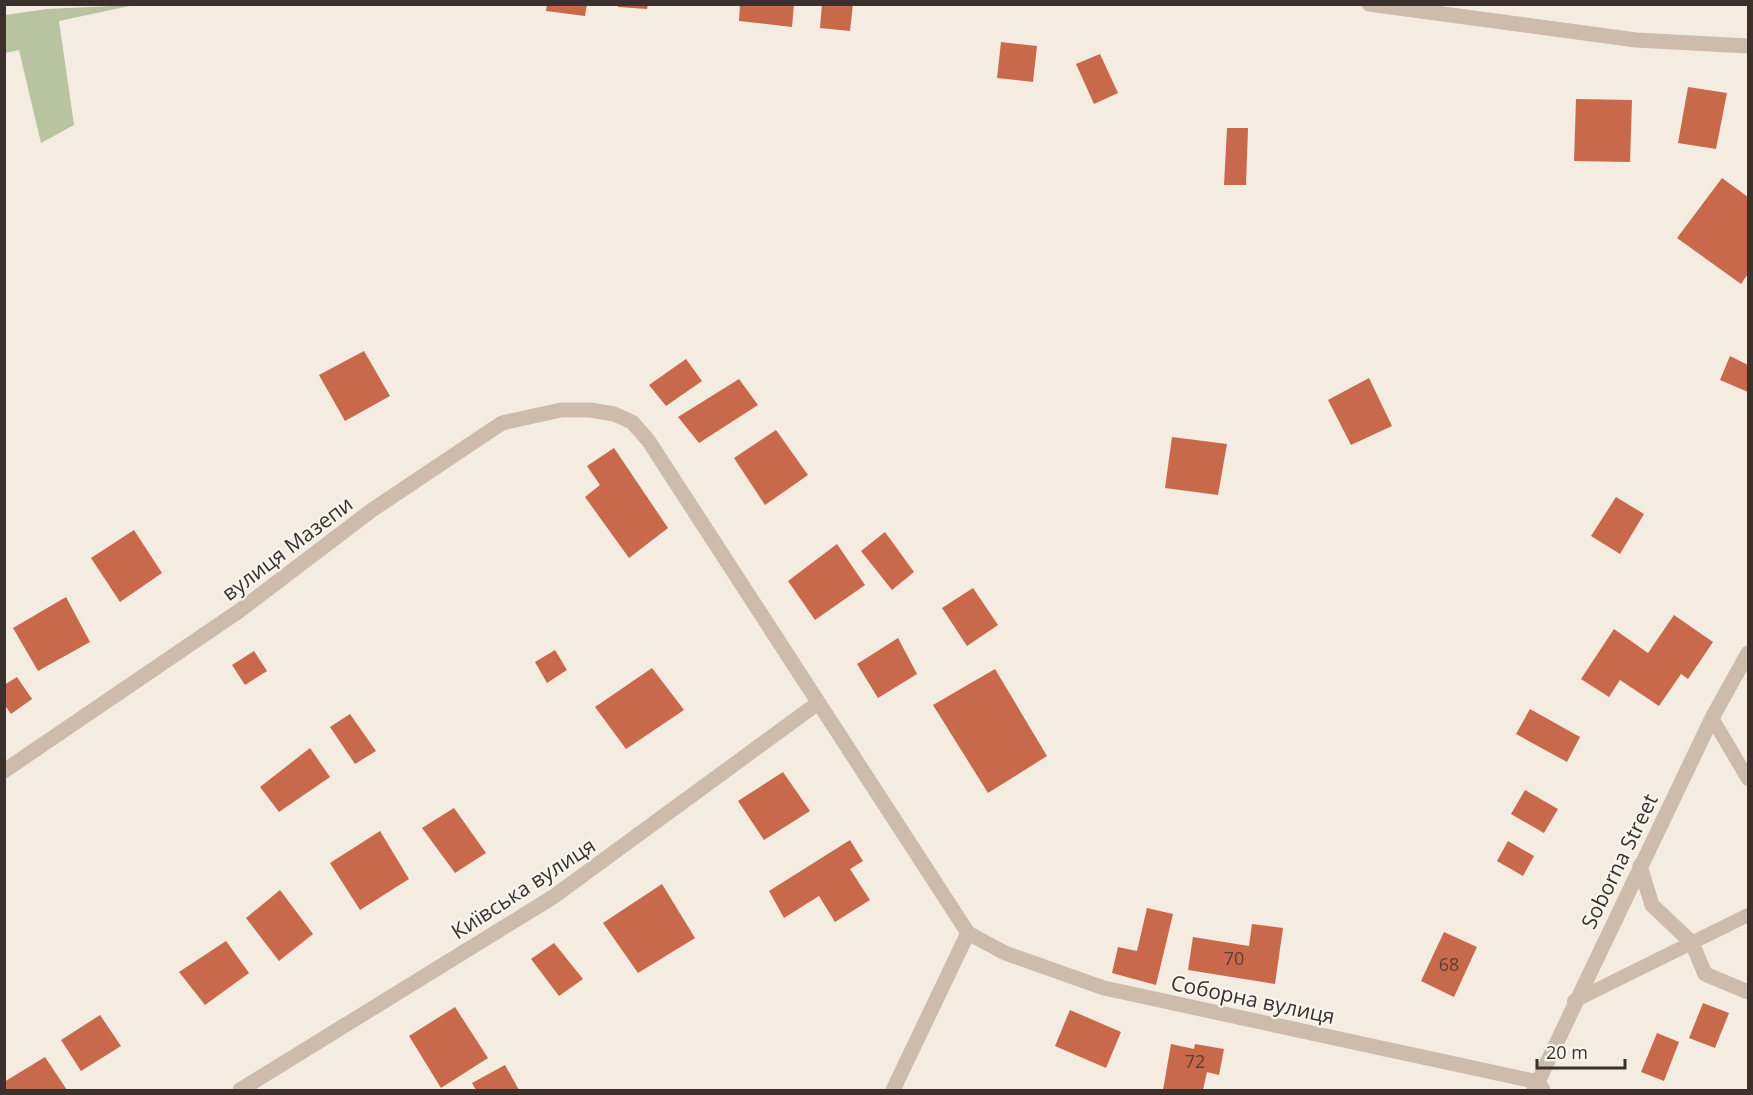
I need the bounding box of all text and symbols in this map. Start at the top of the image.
street label: вулиця Мазепи [216,490,358,606]
street label: Soborna Street [1574,789,1664,933]
street label: Київська вулиця [445,831,601,945]
house number: 70 [1224,946,1244,970]
house number: 68 [1439,952,1459,976]
street label: Соборна вулиця [1168,968,1338,1030]
scale bar [1537,1032,1626,1070]
text: 20 m [1546,1040,1588,1064]
house number: 72 [1185,1049,1205,1073]

